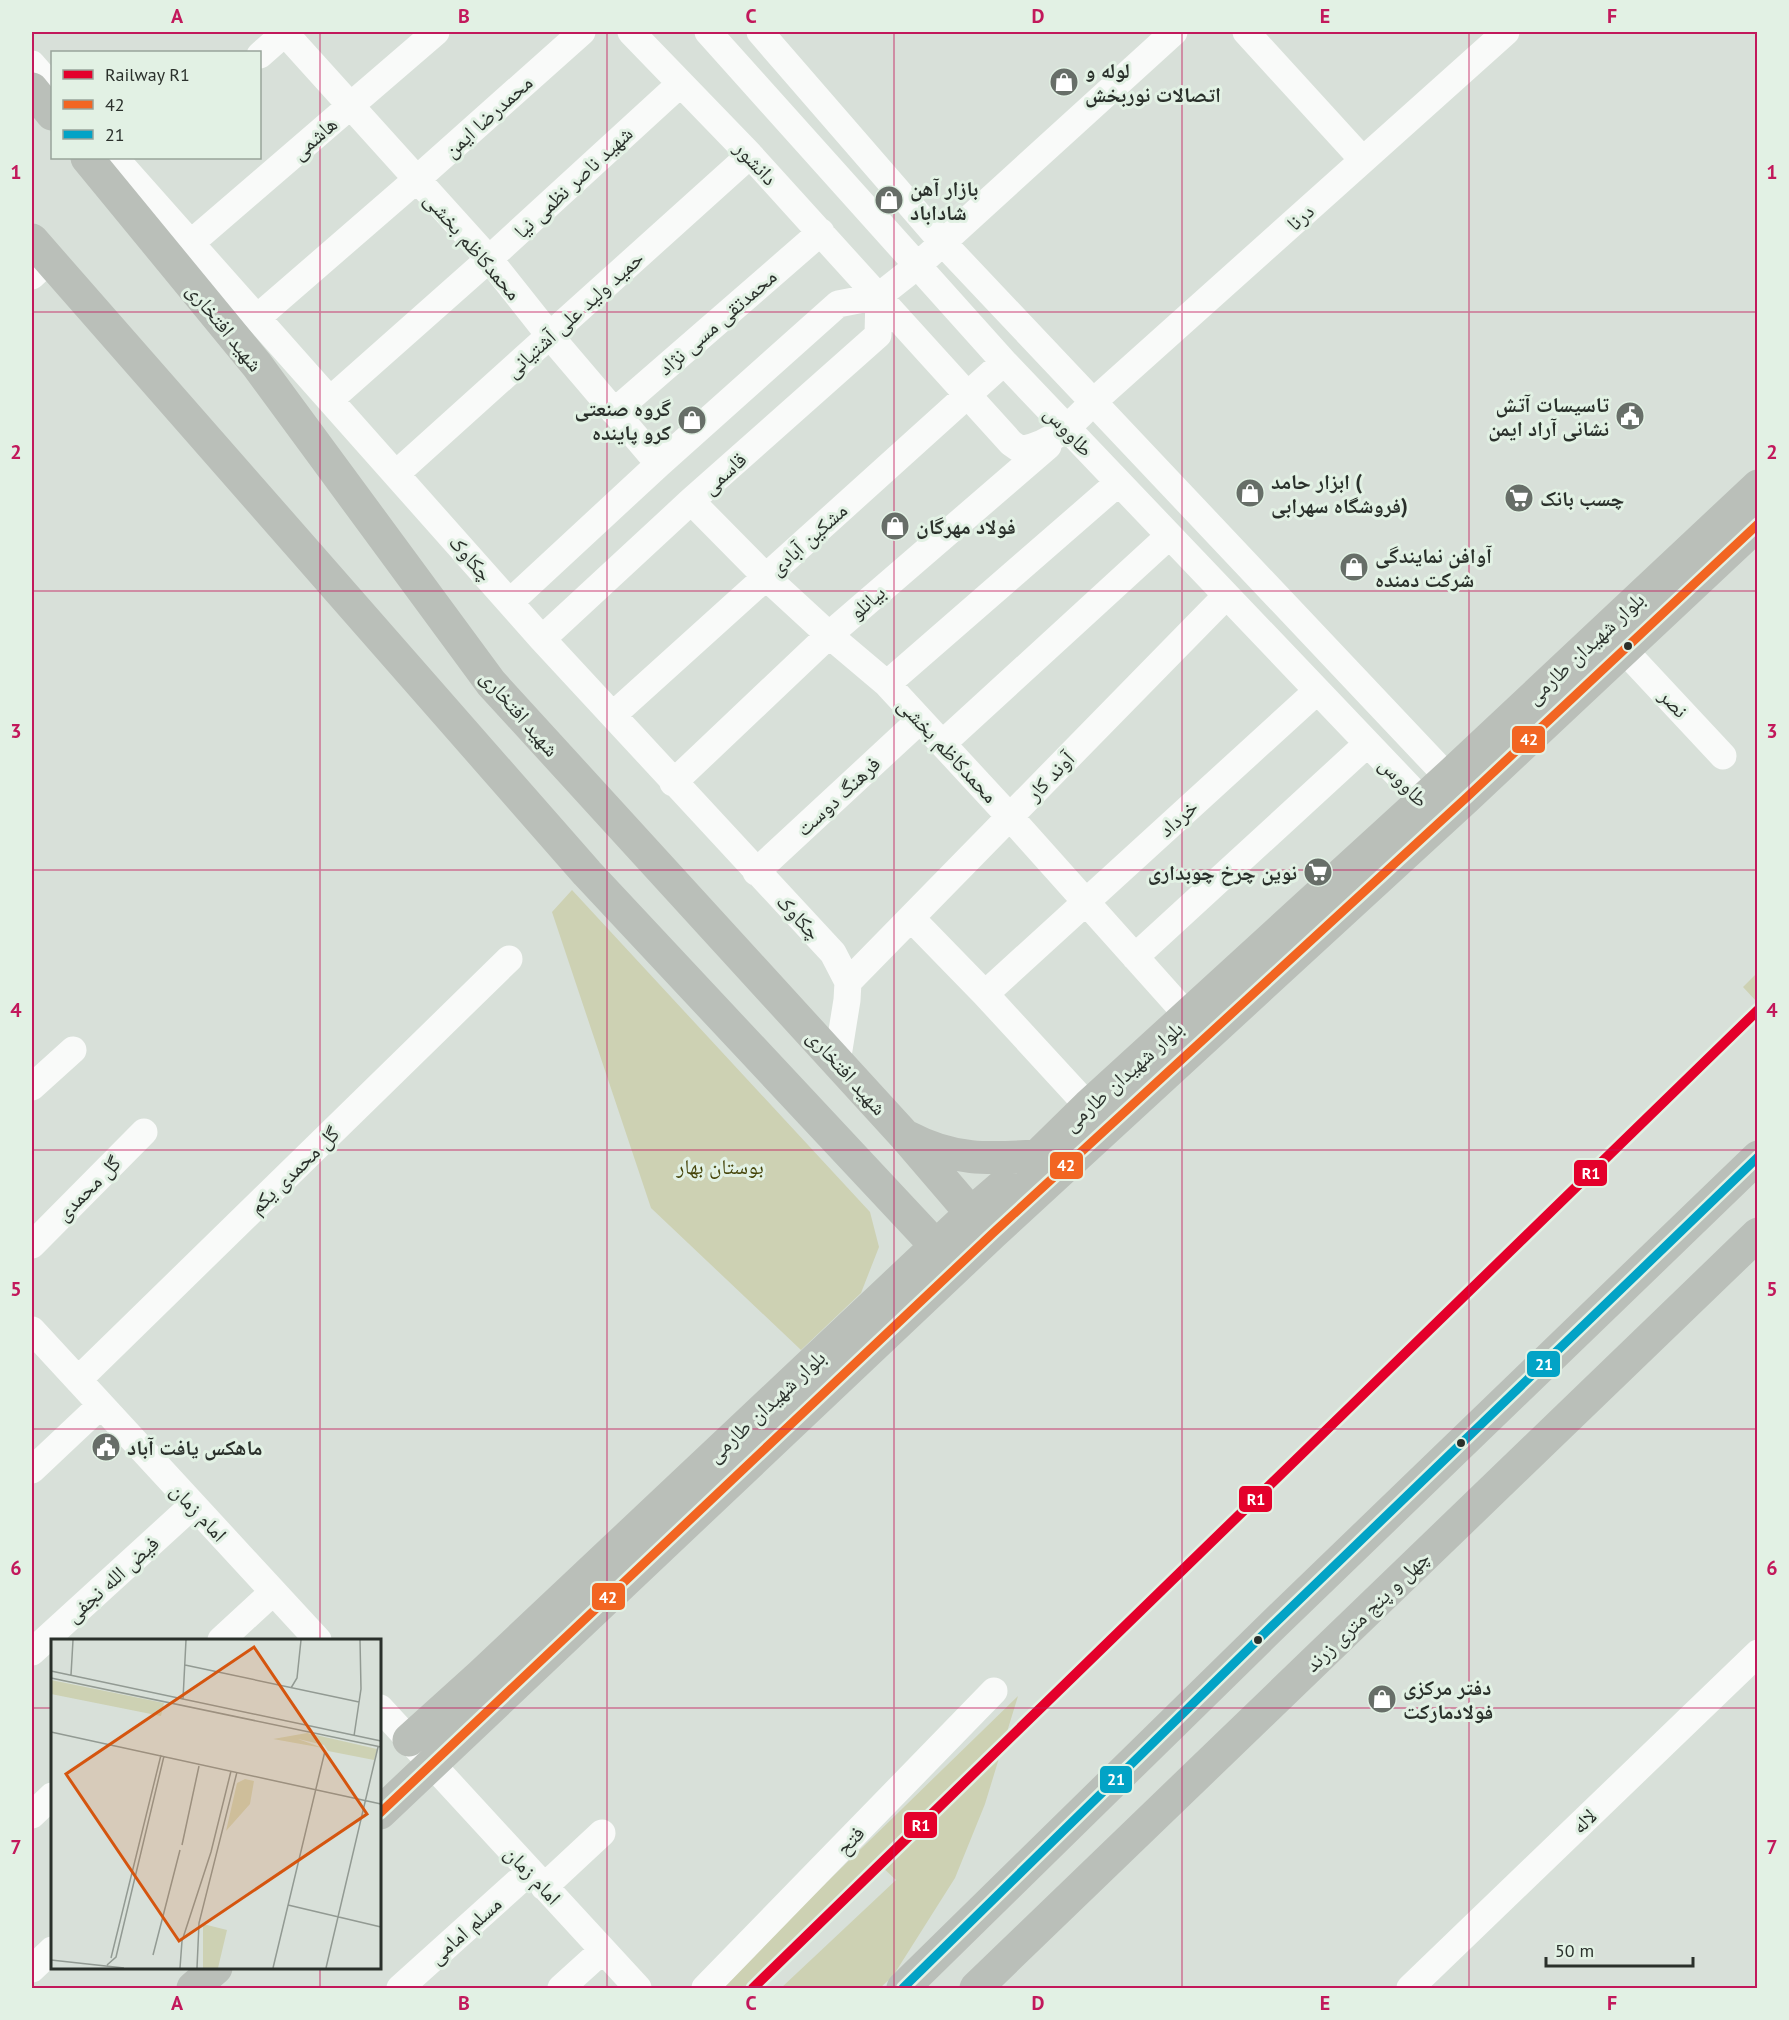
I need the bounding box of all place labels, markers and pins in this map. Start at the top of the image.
place label: لوله و اتصالات نوربخش [1085,57,1221,108]
shop icon: لوله و اتصالات نوربخش [1048,66,1080,98]
place label: بازار آهن شاداباد [910,175,978,226]
shop icon: بازار آهن شاداباد [873,184,905,216]
place label: تاسیسات آتش نشانی آراد ایمن [1488,391,1609,442]
place label: گروه صنعتی کرو پاینده [574,395,671,446]
public building icon: تاسیسات آتش نشانی آراد ایمن [1614,400,1646,432]
shop icon: گروه صنعتی کرو پاینده [676,404,708,436]
place label: ابزار حامد ( فروشگاه سهرابی) [1271,468,1408,519]
shop icon: ابزار حامد ( فروشگاه سهرابی) [1234,477,1266,509]
supermarket icon: چسب بانک [1503,482,1535,514]
place label: چسب بانک [1540,485,1624,512]
shop icon: فولاد مهرگان [879,510,911,542]
place label: فولاد مهرگان [916,513,1016,540]
place label: آوافن نمایندگی شرکت دمنده [1375,542,1492,593]
shop icon: آوافن نمایندگی شرکت دمنده [1338,551,1370,583]
unlabelled marker [1622,640,1634,652]
supermarket icon: نوین چرخ چوبداری [1302,856,1334,888]
place label: نوین چرخ چوبداری [1148,859,1297,886]
public building icon: ماهکس یافت آباد [90,1431,122,1463]
place label: ماهکس یافت آباد [127,1434,262,1461]
unlabelled marker [1455,1437,1467,1449]
unlabelled marker [1252,1634,1264,1646]
place label: دفتر مرکزی فولادمارکت [1403,1674,1493,1725]
shop icon: دفتر مرکزی فولادمارکت [1366,1683,1398,1715]

